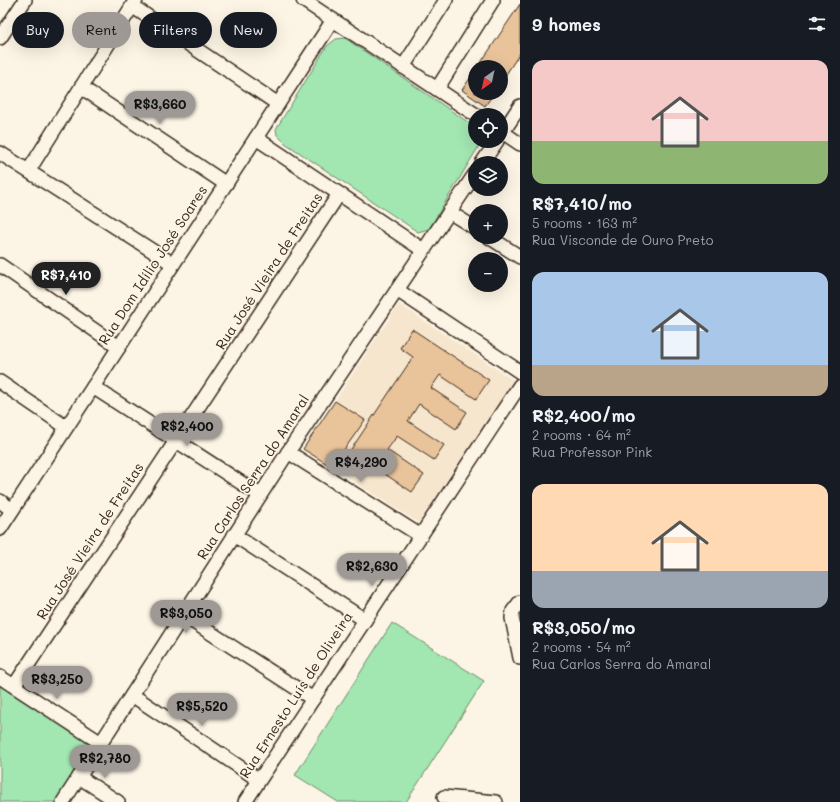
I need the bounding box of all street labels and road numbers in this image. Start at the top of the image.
street label: Rua Dom Idílio José Soares [94,181,211,348]
street label: Rua José Vieira de Freitas [211,189,327,353]
street label: Rua Carlos Serra do Amaral [192,391,313,563]
street label: Rua José Vieira de Freitas [32,459,148,623]
street label: Rua Ernesto Luís de Oliveira [235,608,357,782]

